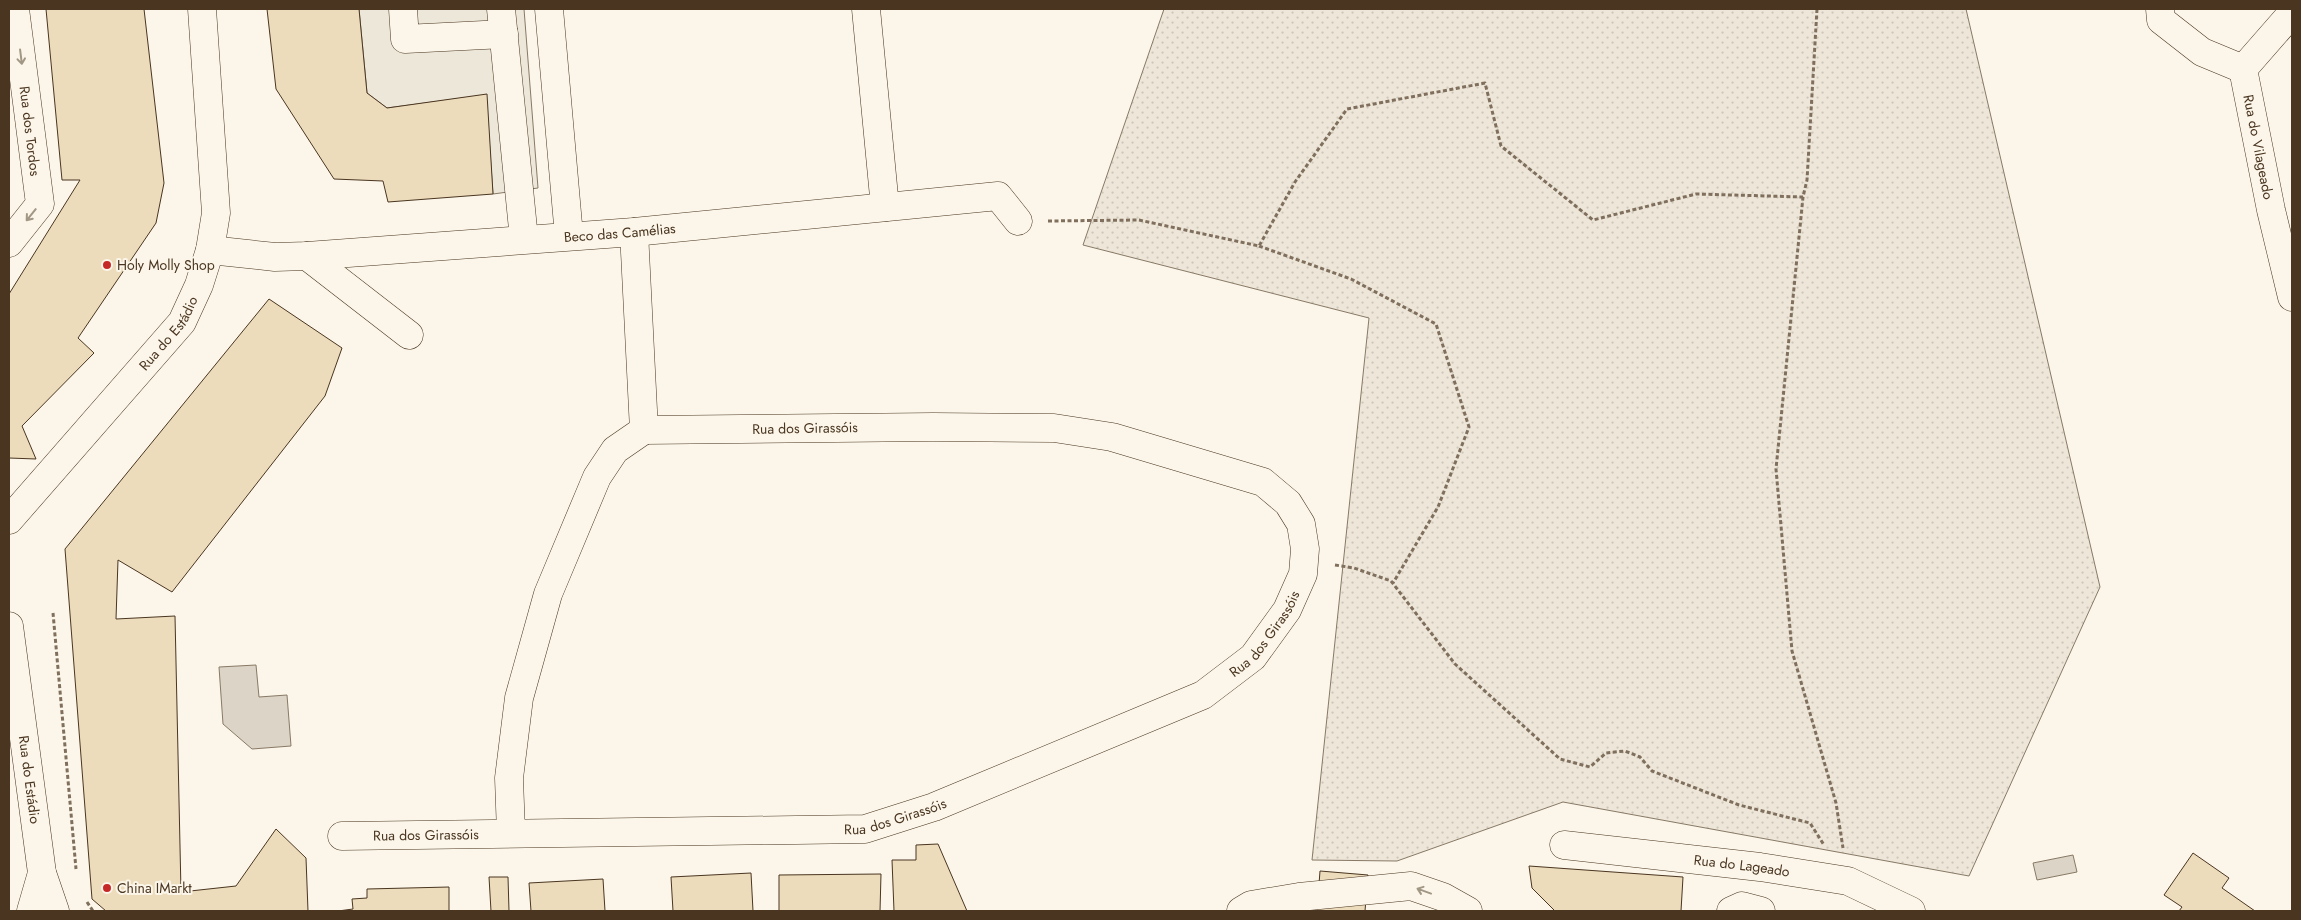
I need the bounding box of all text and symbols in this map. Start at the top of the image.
one-way arrow [16,49,26,65]
street label: Rua dos Tordos [15,85,45,177]
street label: Rua do Vilageado [2238,93,2279,202]
one-way arrow [25,209,36,222]
street label: Beco das Camélias [563,218,677,247]
place label: Holy Molly Shop [117,255,215,275]
marker: Holy Molly Shop [101,259,113,271]
street label: Rua do Estádio [134,293,203,375]
street label: Rua dos Girassóis [752,417,858,439]
street label: Rua dos Girassóis [1225,587,1305,682]
street label: Rua do Estádio [14,734,45,825]
street label: Rua dos Girassóis [844,793,950,839]
street label: Rua dos Girassóis [373,824,479,846]
street label: Rua do Lageado [1693,850,1792,882]
place label: China IMarkt [117,878,192,898]
marker: China IMarkt [101,882,113,894]
one-way arrow [1416,885,1432,895]

